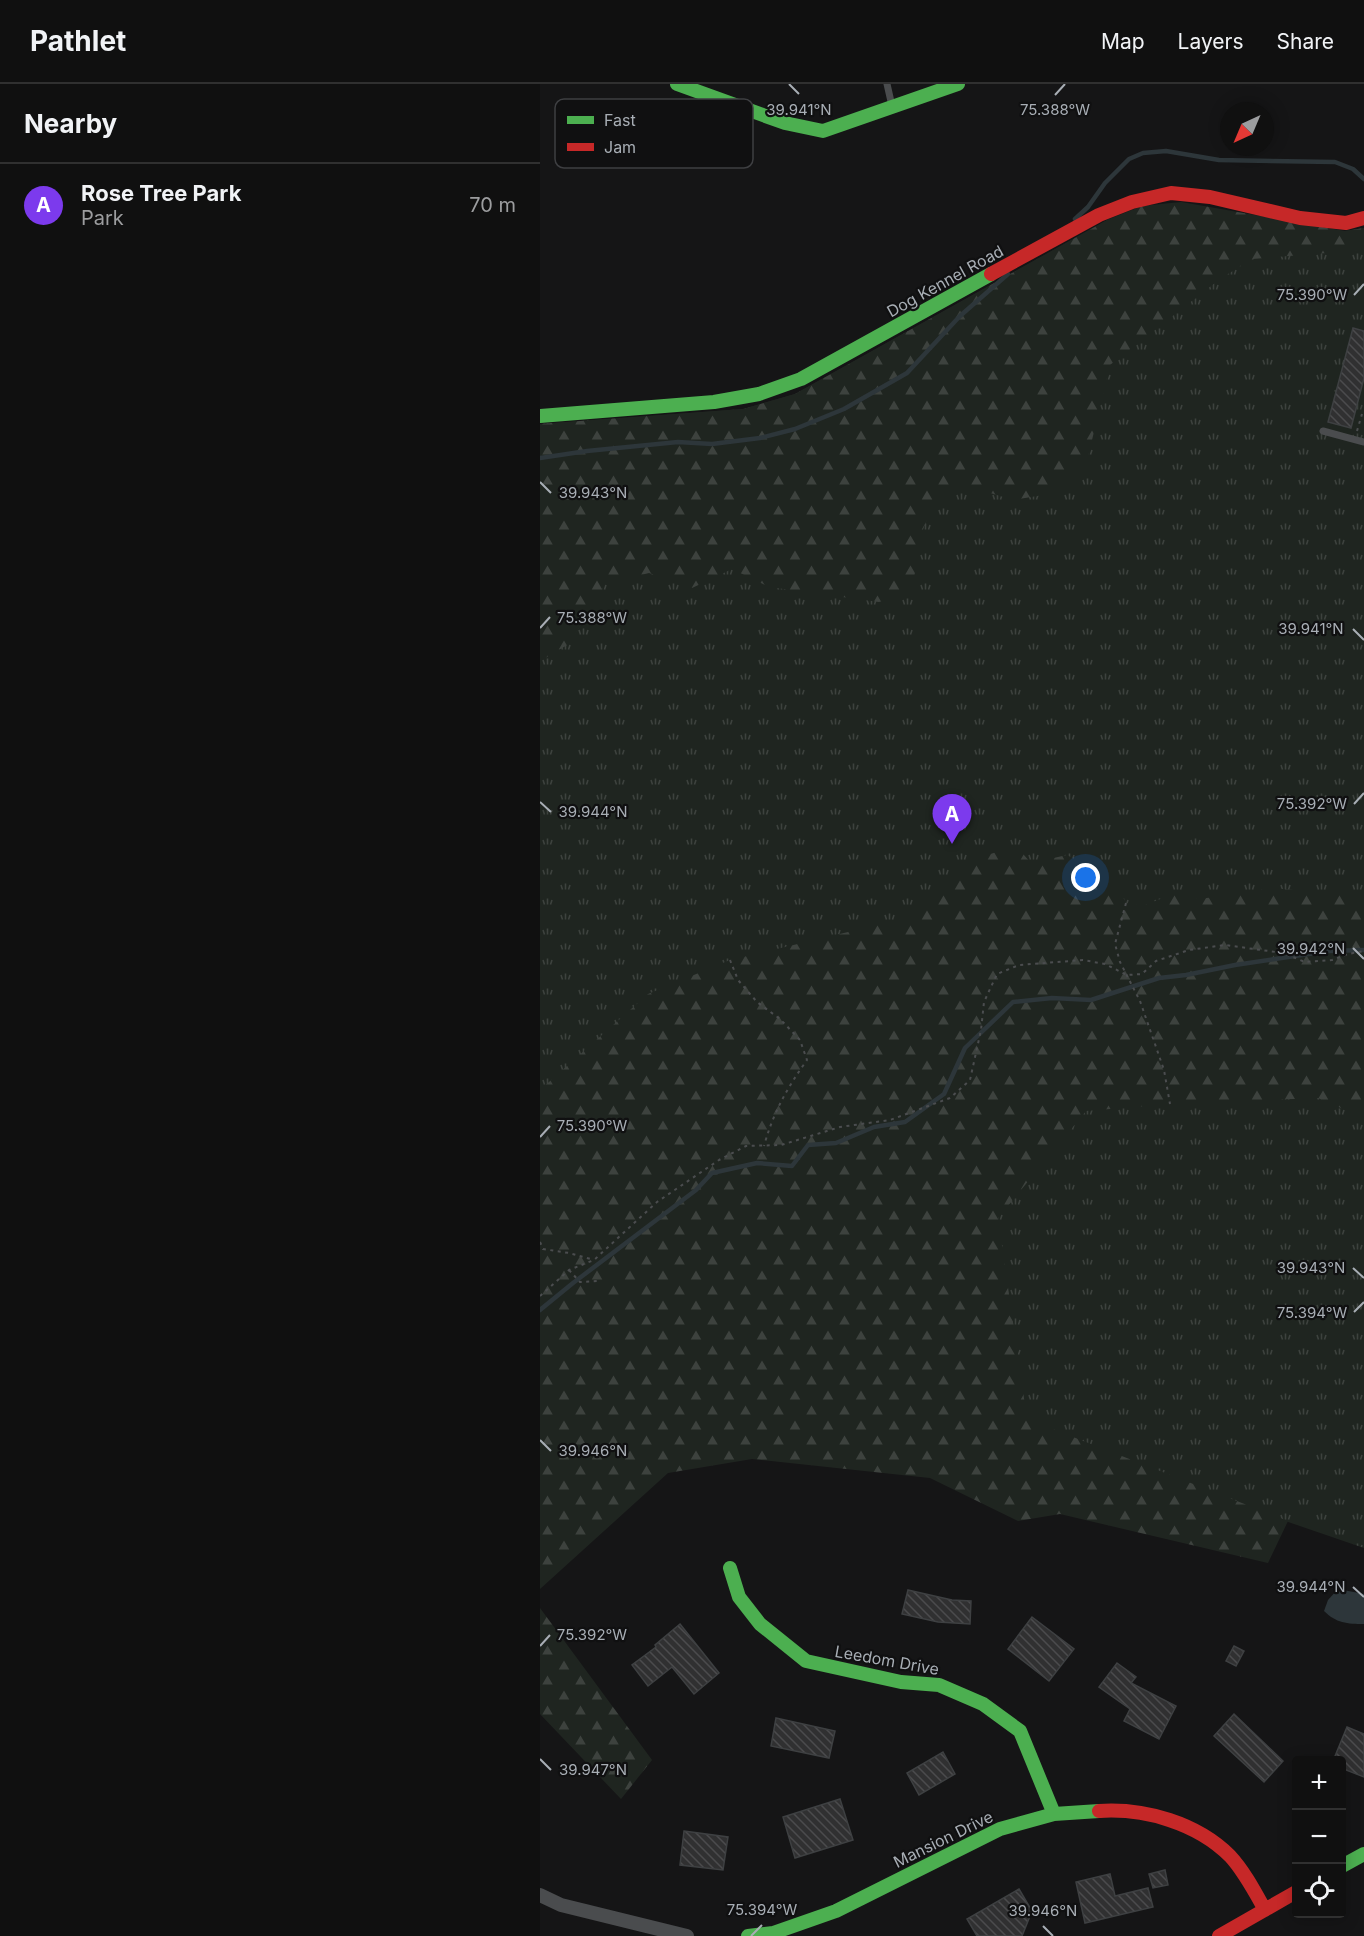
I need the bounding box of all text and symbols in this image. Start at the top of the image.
text: Pathlet [30,24,126,58]
text: Map [1101,29,1145,54]
text: Layers [1178,29,1244,54]
text: Share [1277,29,1334,54]
legend [555,99,753,168]
text: 39.941°N [766,100,832,119]
text: 75.388°W [1020,100,1090,119]
north arrow [1220,102,1274,156]
text: Nearby [24,108,117,139]
text: Fast [604,110,636,130]
text: Jam [604,137,636,157]
text: Rose Tree Park [81,180,241,206]
text: A [36,193,51,217]
text: 70 m [469,193,516,217]
text: Park [81,206,124,230]
street label: Dog Kennel Road [883,241,1007,321]
text: 75.390°W [1277,285,1348,304]
text: 39.943°N [559,483,627,502]
text: 75.388°W [557,608,627,627]
text: 39.941°N [1278,619,1344,638]
pin: A [932,794,972,844]
text: 75.392°W [1277,794,1347,813]
text: 39.944°N [559,802,627,821]
your location [1071,863,1100,892]
text: 39.942°N [1277,939,1345,958]
text: 75.390°W [557,1116,628,1135]
text: 39.943°N [1277,1258,1345,1277]
text: 75.394°W [1277,1303,1347,1322]
text: 39.946°N [559,1441,627,1460]
text: 39.944°N [1277,1577,1345,1596]
text: 75.392°W [557,1625,627,1644]
street label: Leedom Drive [833,1641,941,1679]
map controls [1292,1756,1346,1918]
button: + [1292,1756,1346,1810]
text: 39.947°N [559,1760,627,1779]
street label: Mansion Drive [890,1806,996,1872]
button: − [1292,1810,1346,1864]
button: locate [1292,1864,1346,1918]
text: 75.394°W [727,1900,797,1919]
text: 39.946°N [1009,1901,1077,1920]

